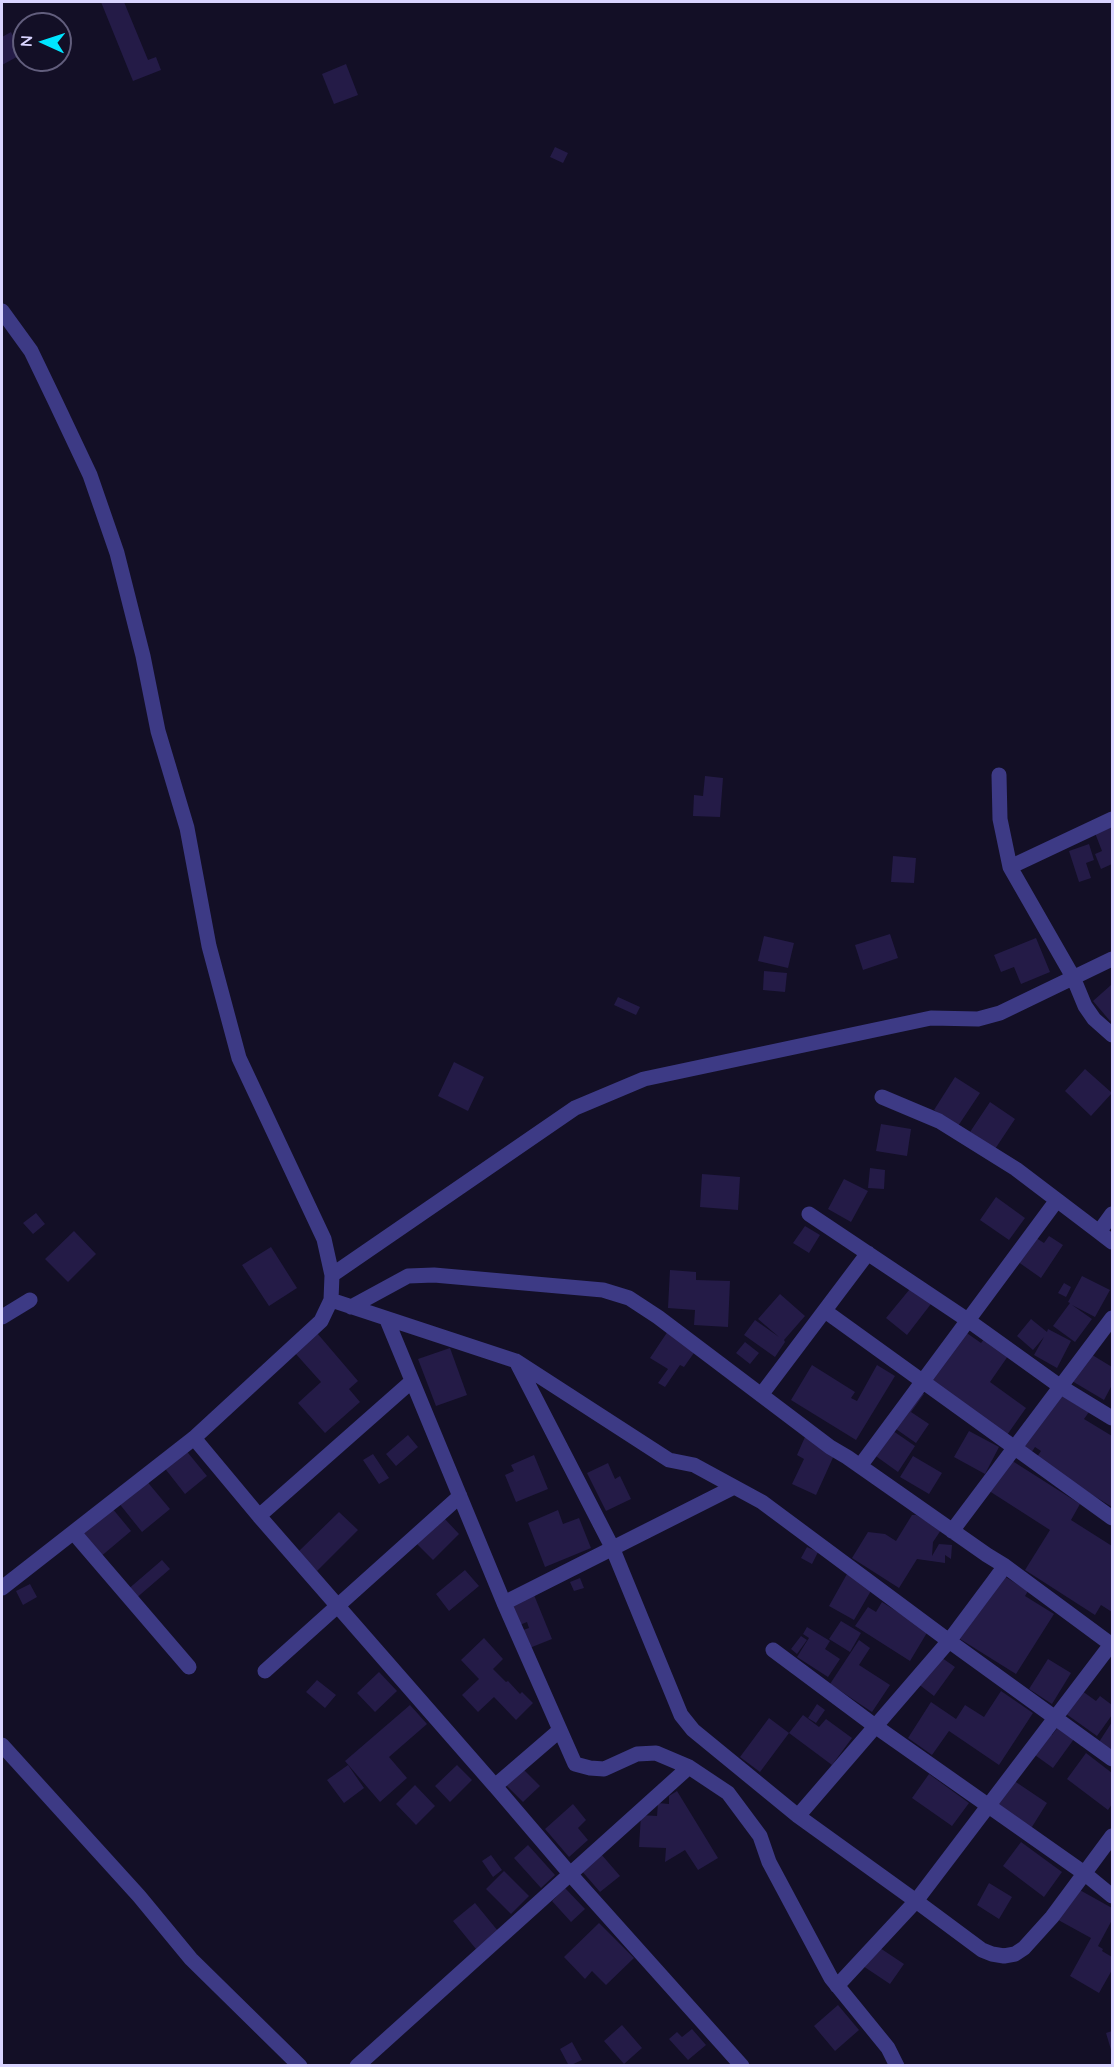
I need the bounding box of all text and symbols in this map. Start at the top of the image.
north arrow [12,12,72,72]
text: N [16,35,36,48]

